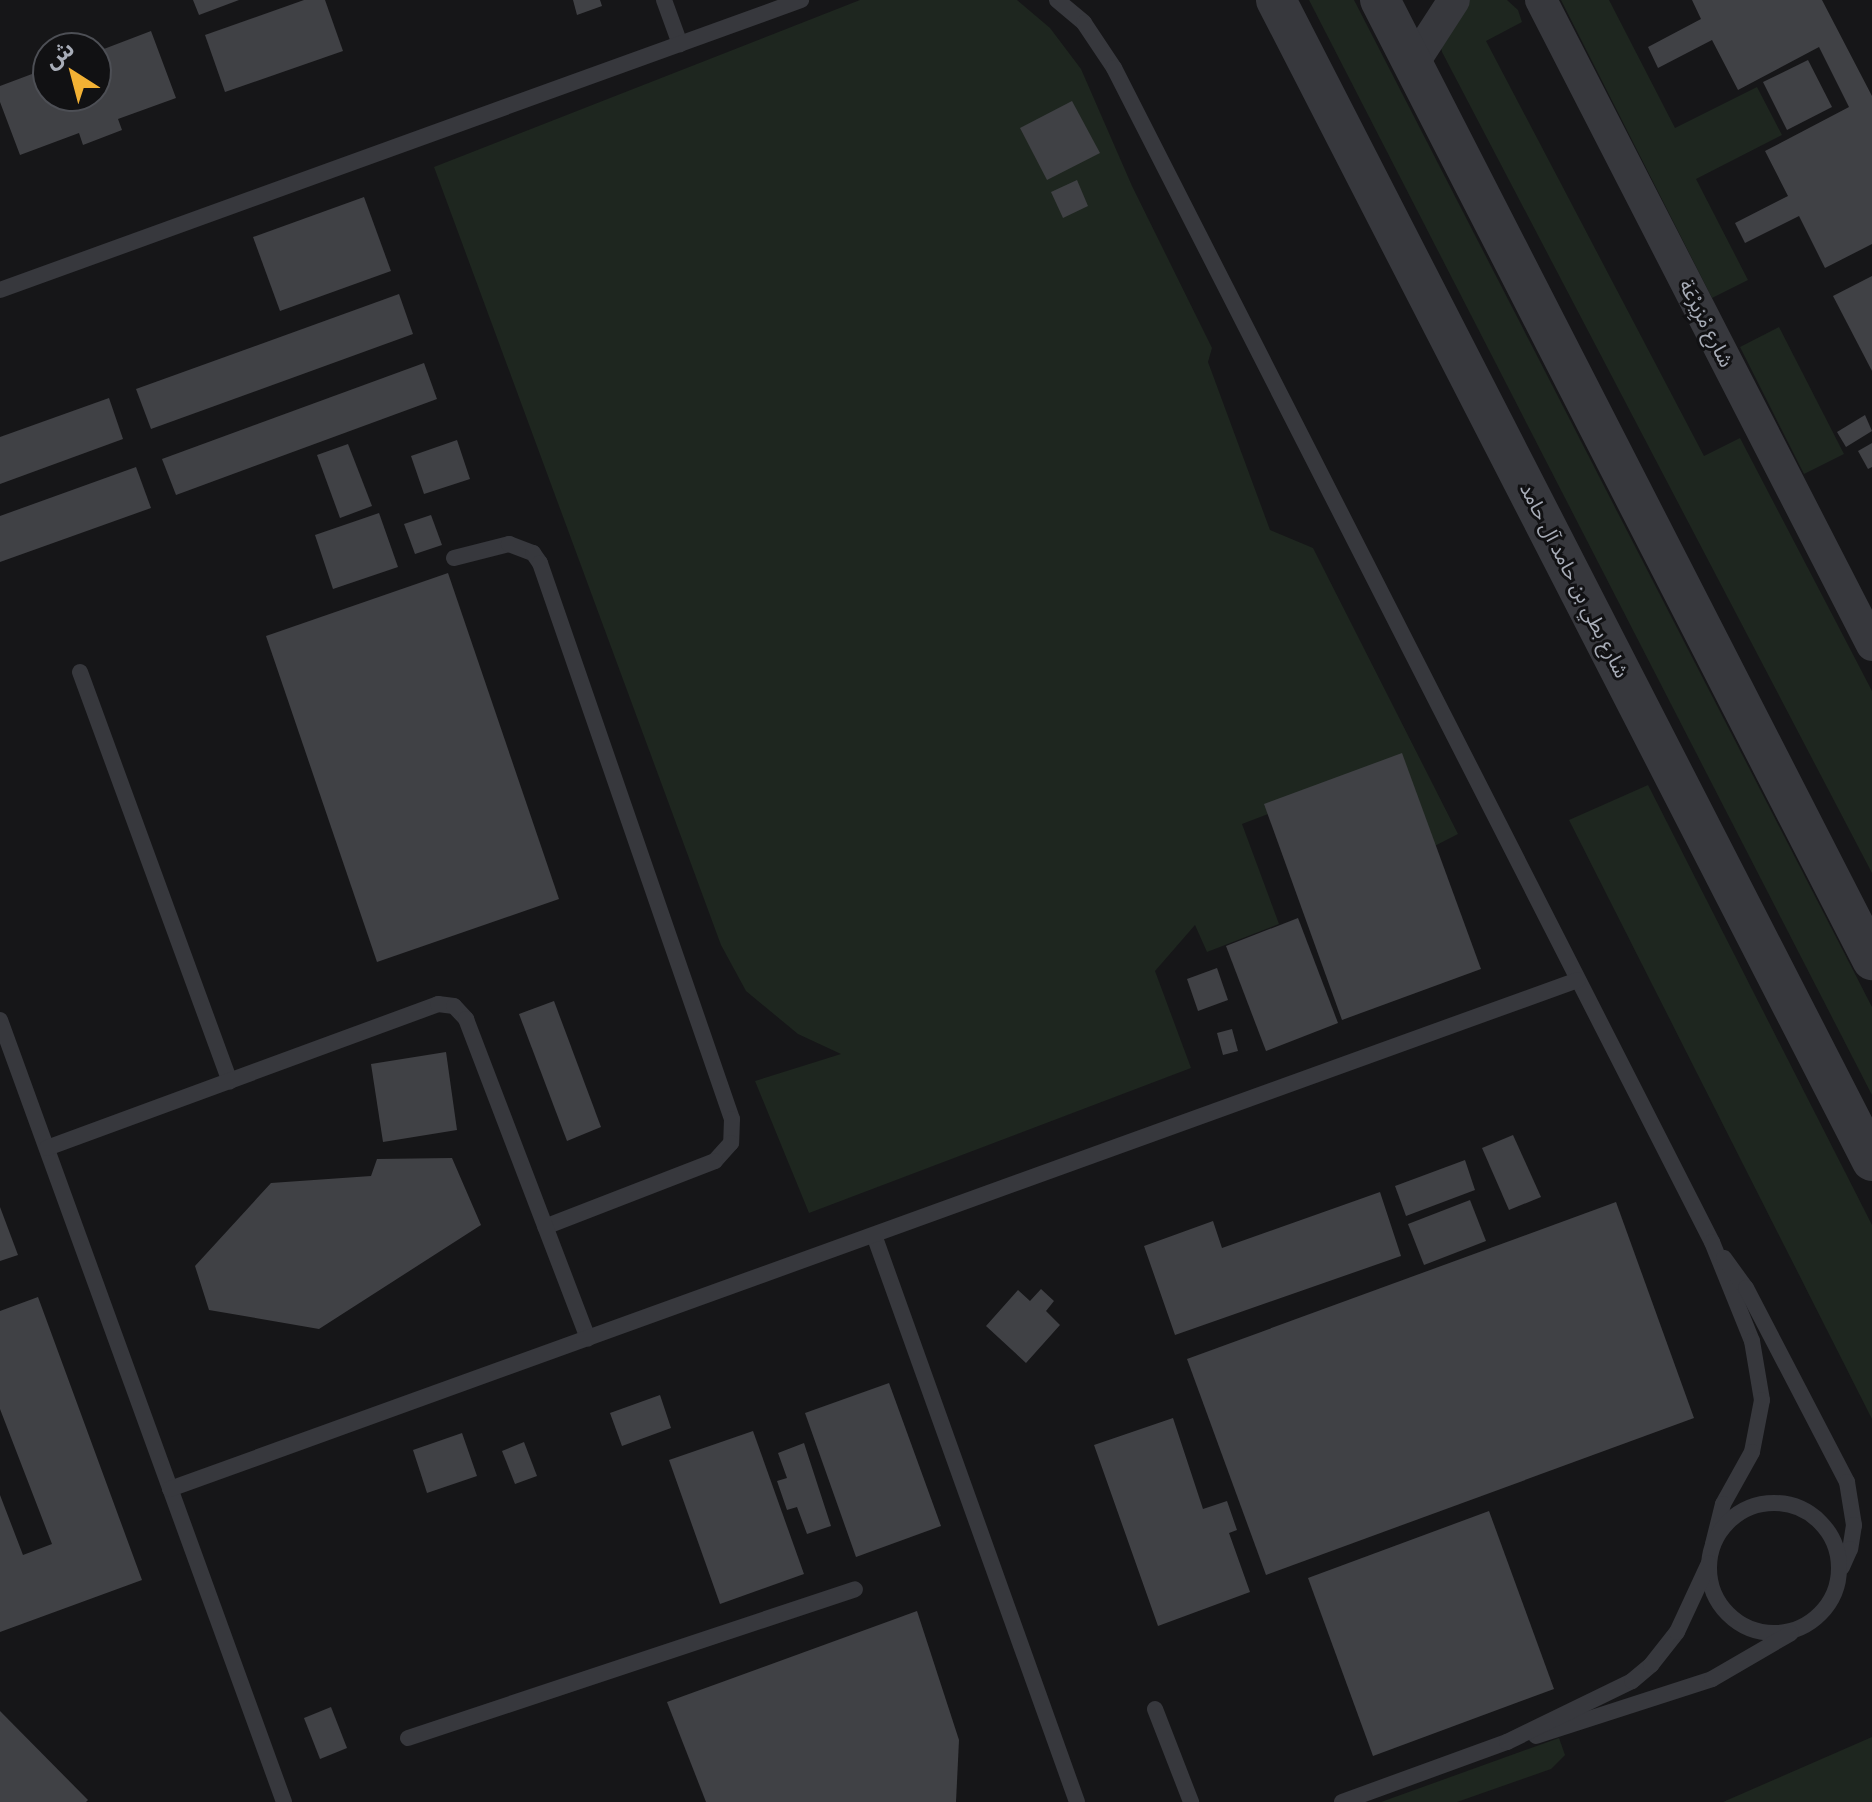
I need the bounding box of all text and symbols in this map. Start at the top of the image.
north arrow [32,32,112,112]
text: ش [39,34,79,74]
street label: شارع مْزِيرْعَة [1675,275,1739,371]
street label: شارع بطي بن حامد آل حامد [1515,479,1635,681]

